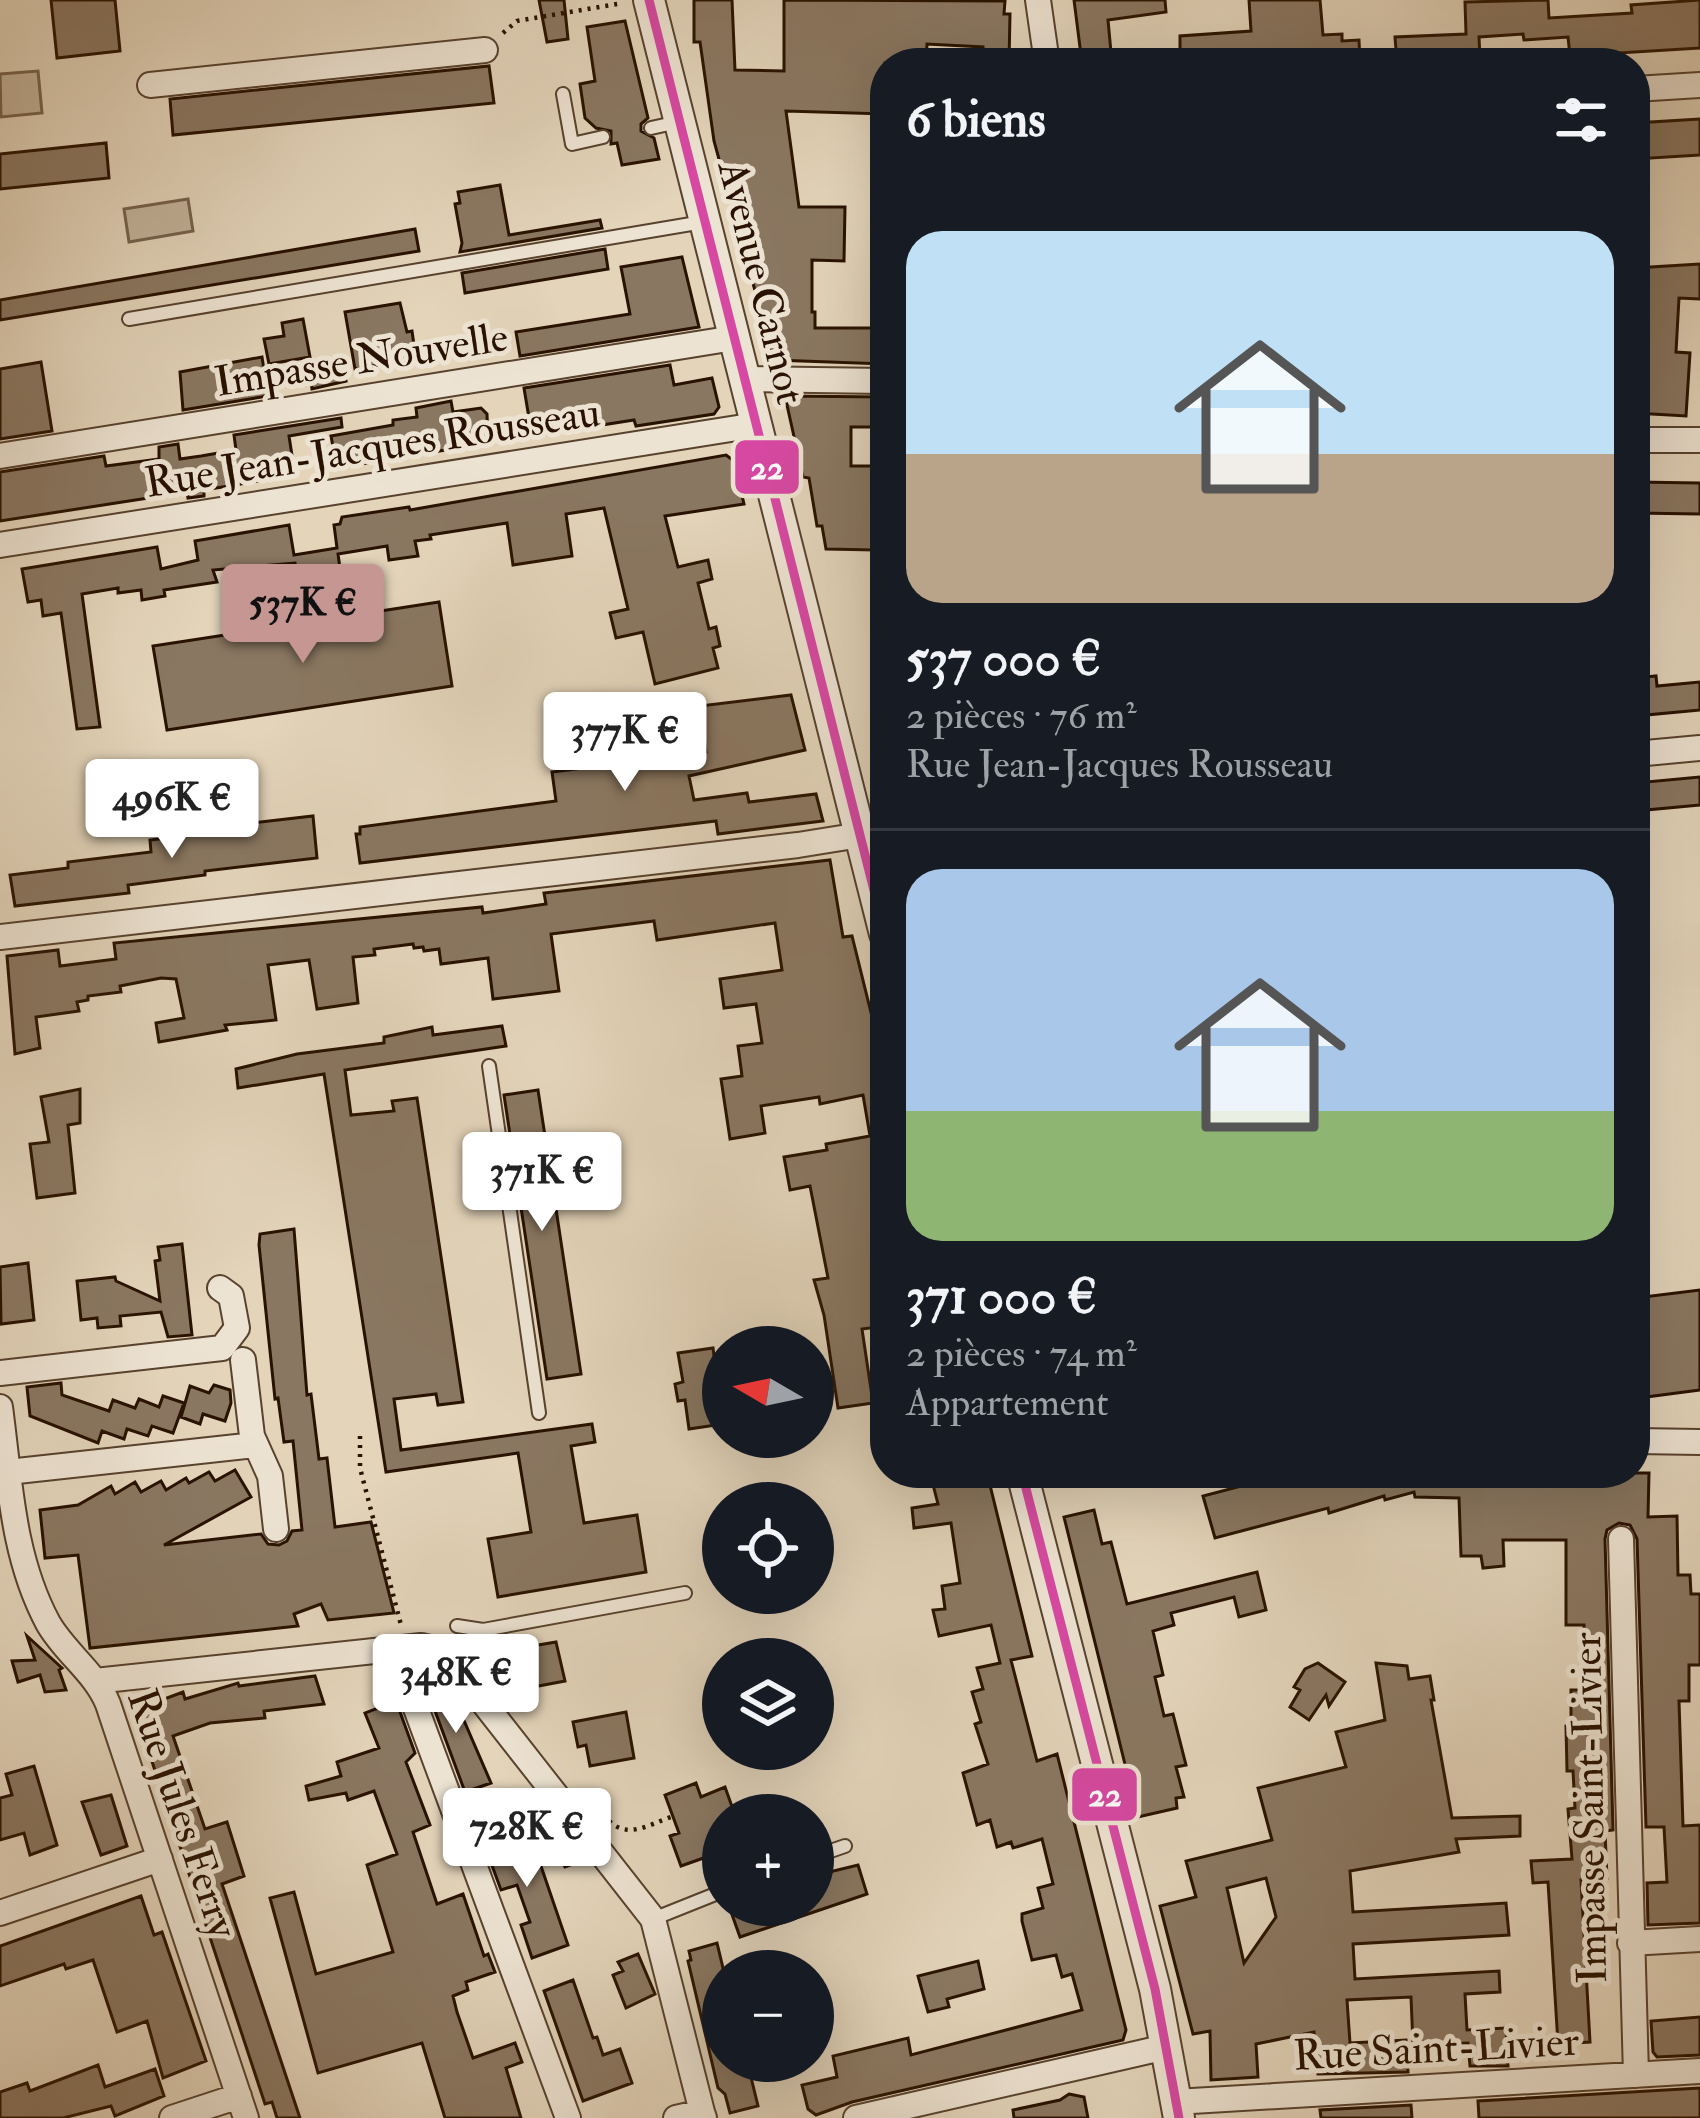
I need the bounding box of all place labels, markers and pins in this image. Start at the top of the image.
pin: 537K € [205,564,401,666]
pin: 377K € [527,692,723,794]
pin: 496K € [74,759,270,861]
pin: 371K € [444,1132,640,1234]
pin: 348K € [358,1634,554,1736]
pin: 728K € [429,1788,625,1890]

